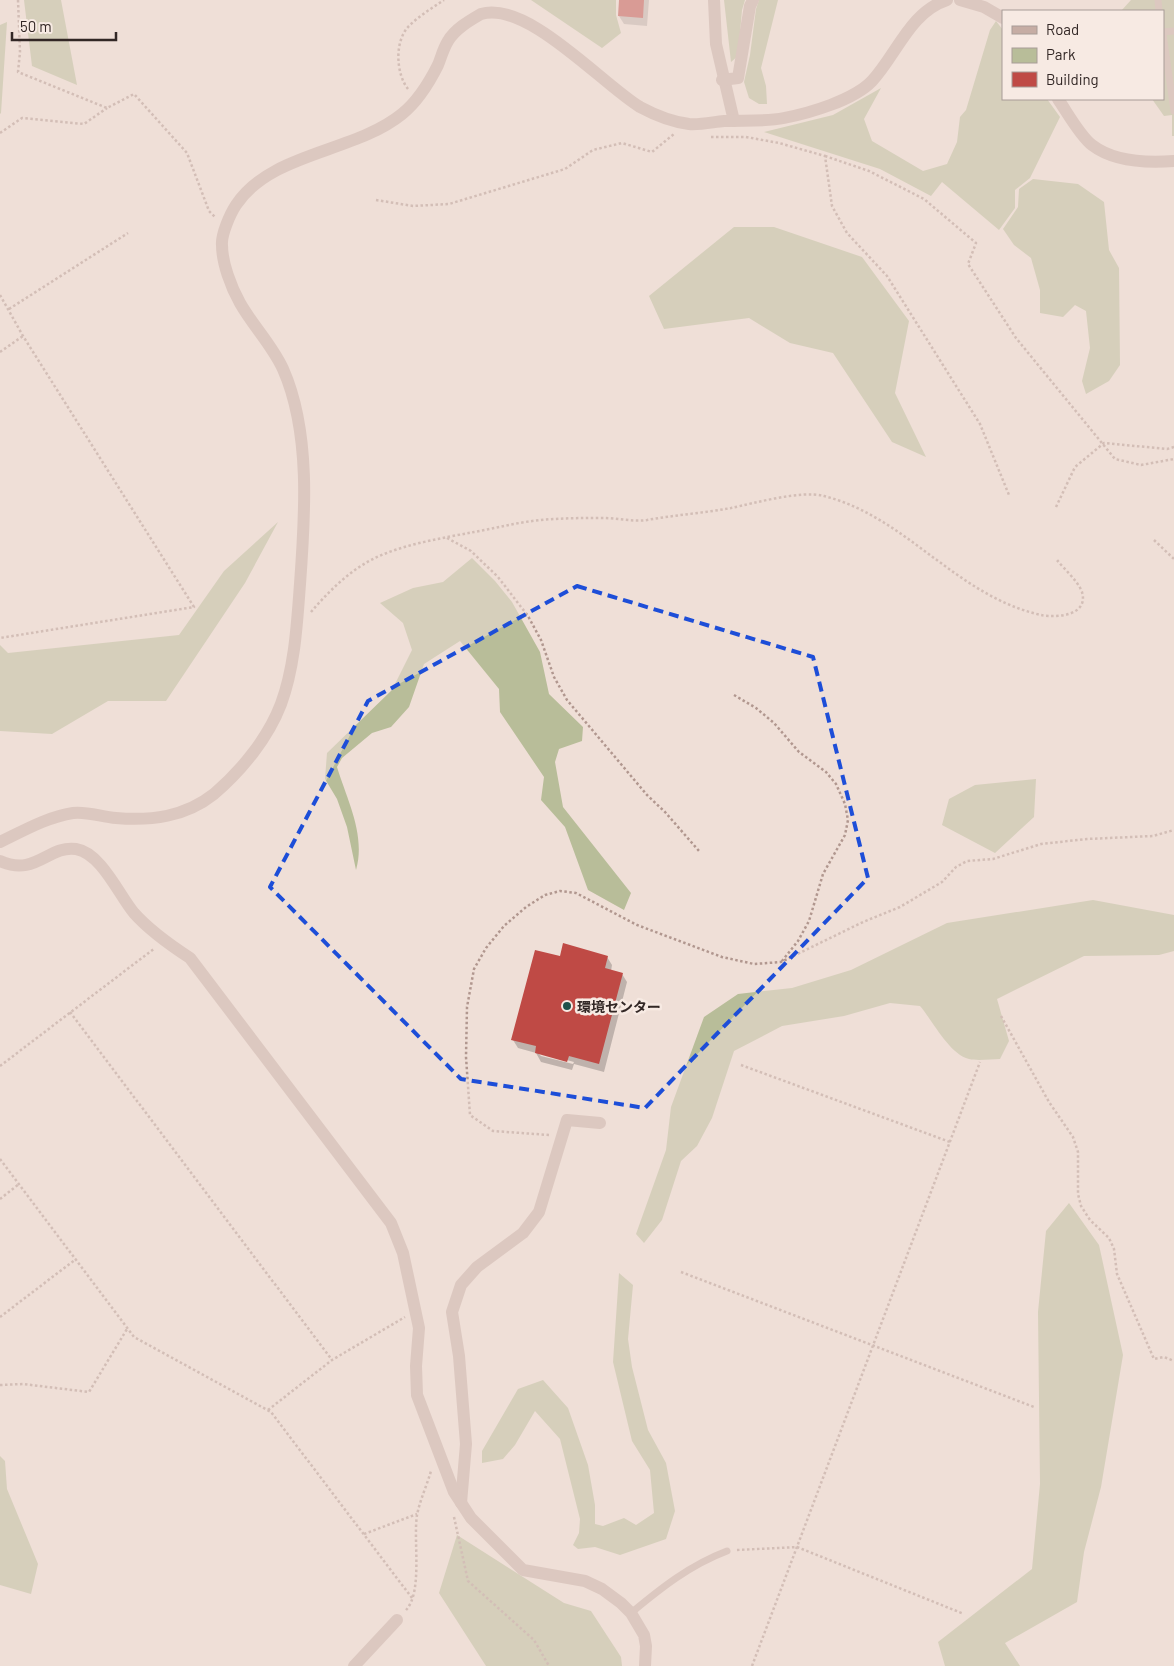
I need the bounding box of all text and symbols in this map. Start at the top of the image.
scale bar [12,10,116,42]
legend [1002,10,1164,100]
text: 50 m [20,17,52,35]
text: Road [1046,20,1079,38]
text: Park [1046,45,1076,63]
text: Building [1046,70,1099,88]
place label: 環境センター [577,998,661,1015]
marker: 環境センター [561,1000,573,1012]

